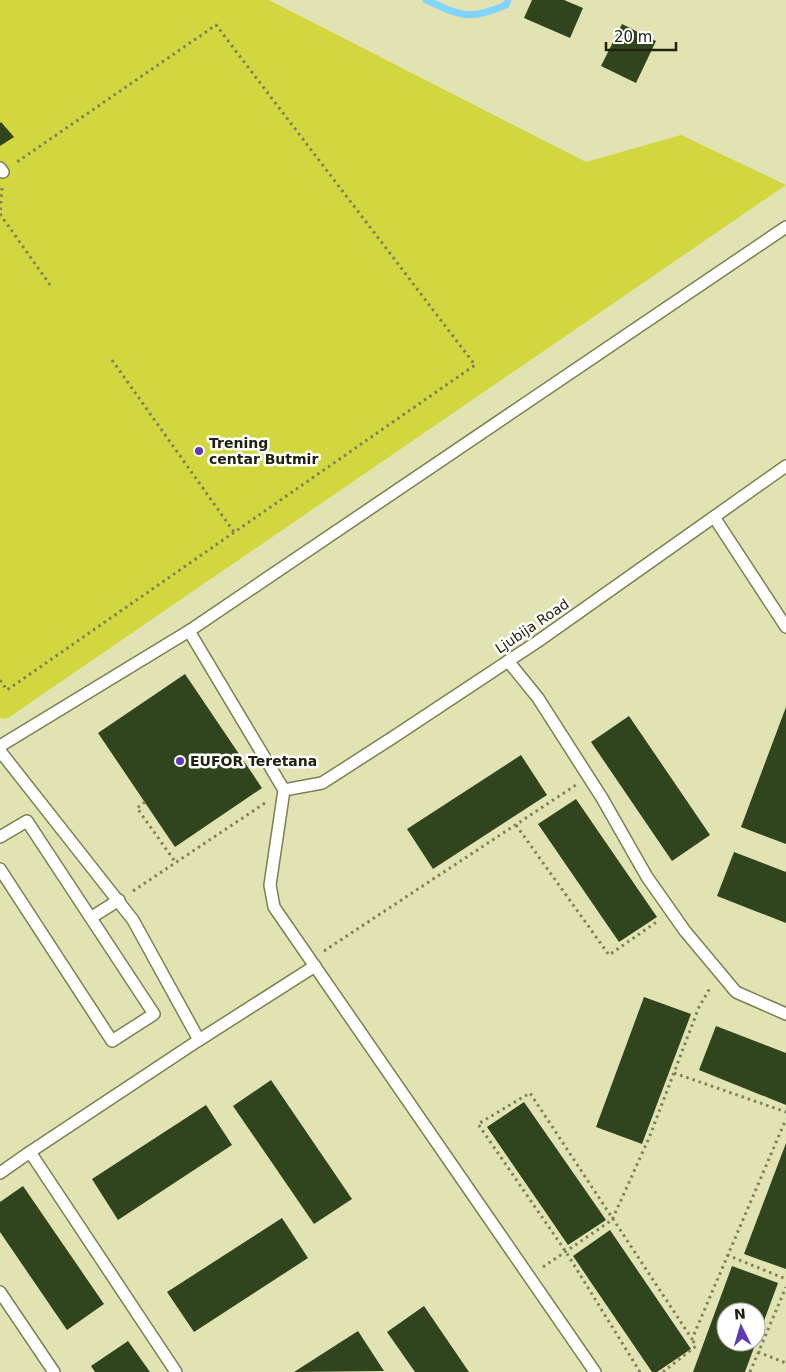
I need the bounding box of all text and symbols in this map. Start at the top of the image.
scale bar [606,20,676,52]
text: 20 m [614,28,652,46]
place label: Trening centar Butmir [209,435,318,467]
marker: Trening centar Butmir [193,445,205,457]
street label: Ljubija Road [492,595,572,657]
place label: EUFOR Teretana [190,753,317,769]
marker: EUFOR Teretana [174,755,186,767]
north arrow [716,1302,766,1352]
text: N [733,1306,746,1323]

